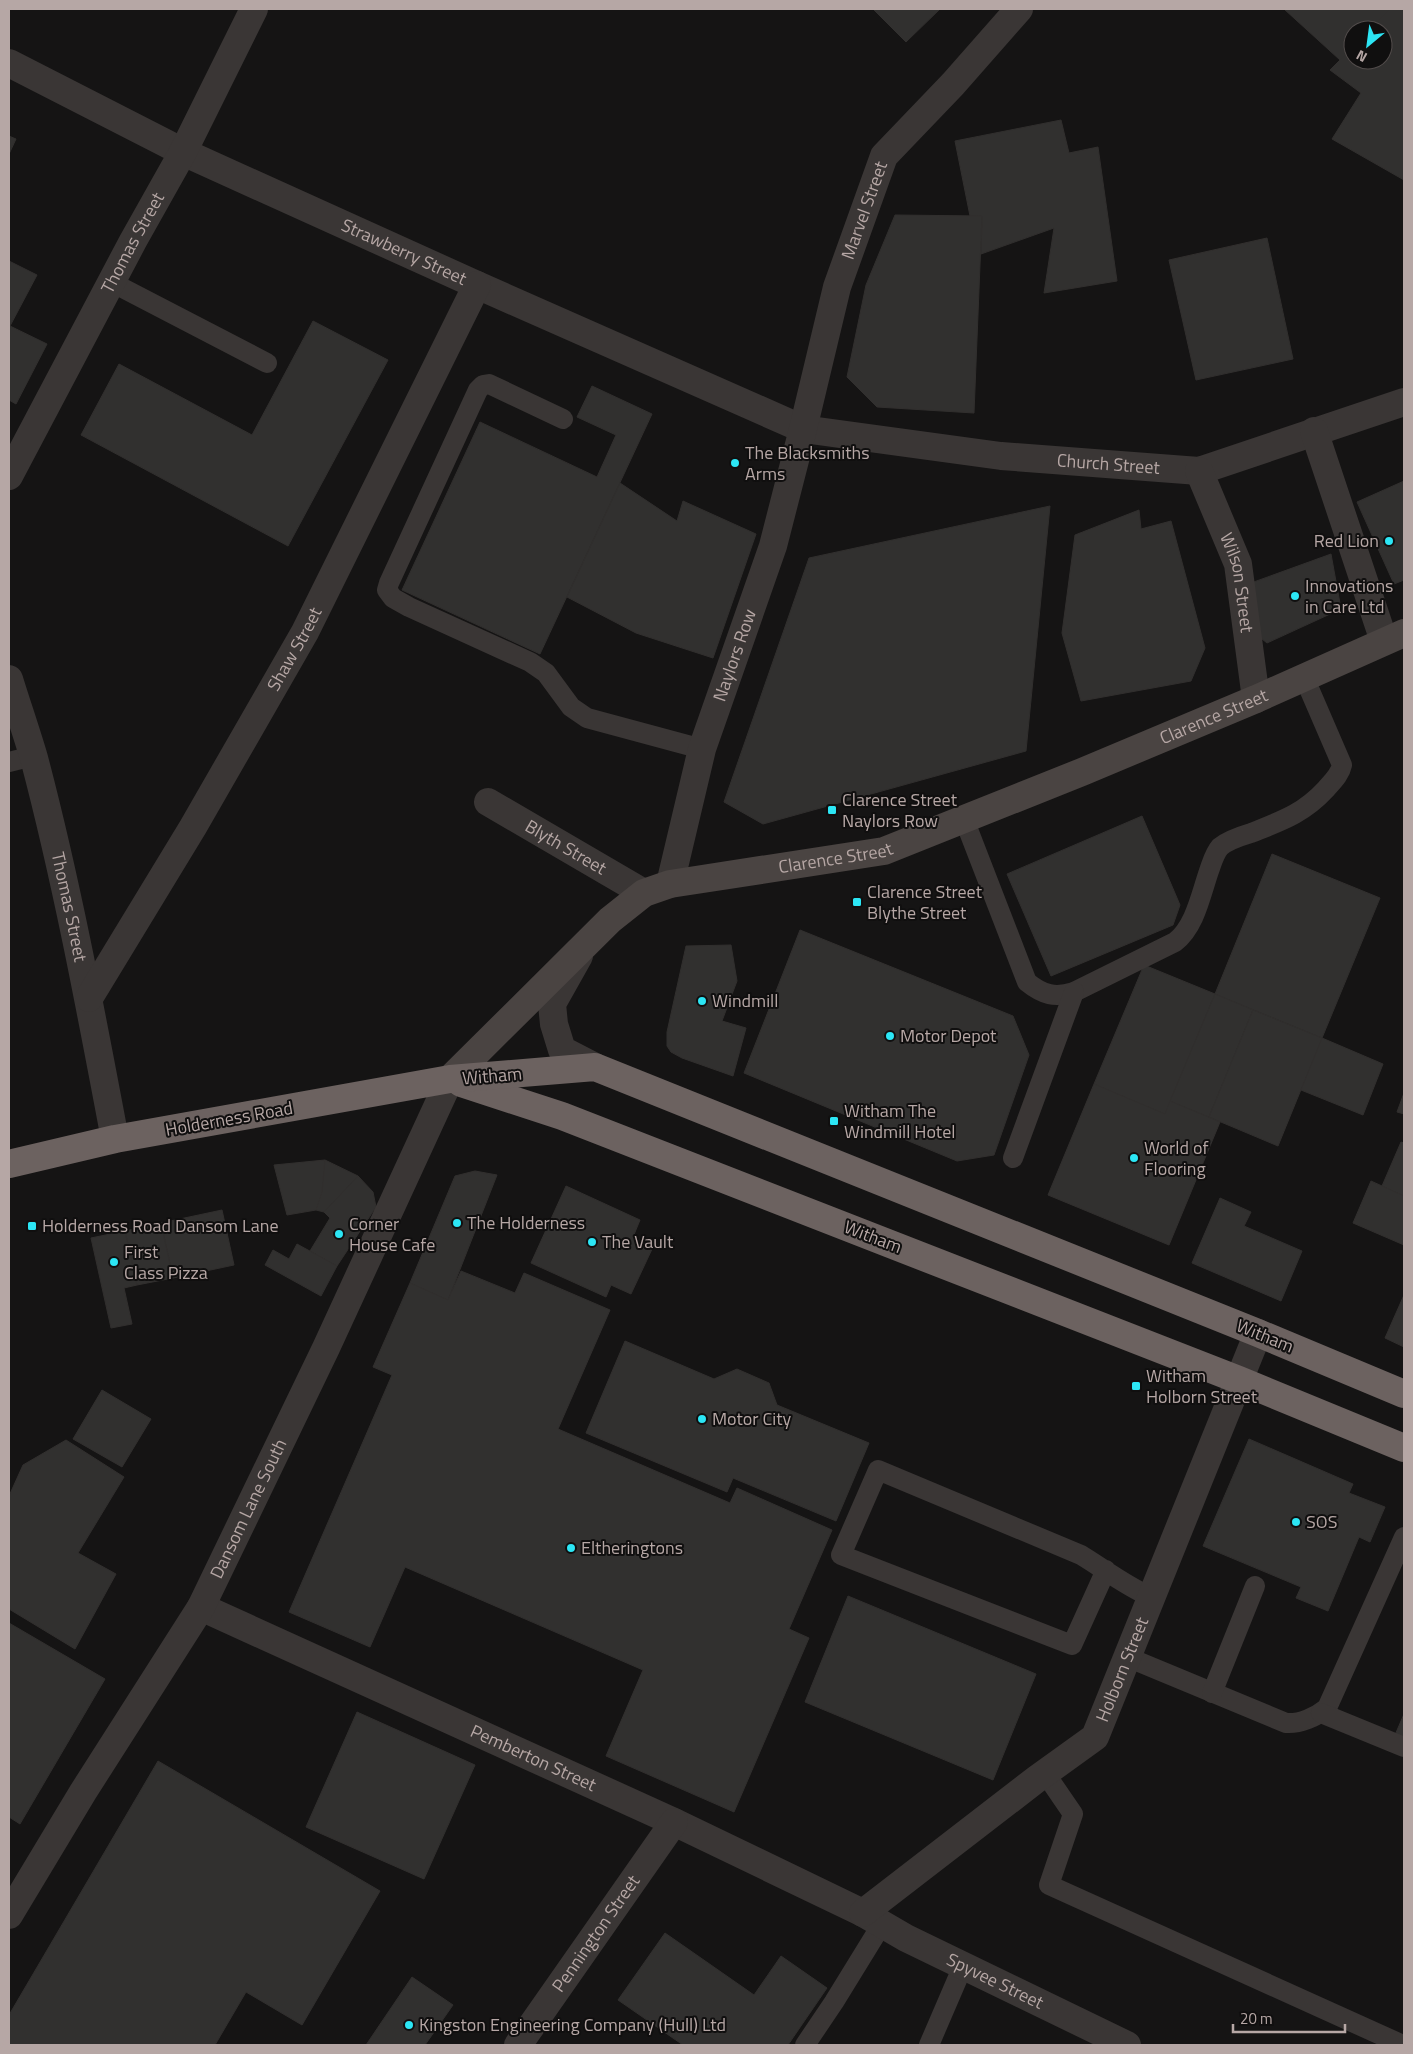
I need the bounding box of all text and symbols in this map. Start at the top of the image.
north arrow [1343,20,1393,70]
text: N [1352,45,1371,68]
street label: Marvel Street [834,157,894,263]
street label: Thomas Street [94,186,171,298]
street label: Strawberry Street [337,211,472,292]
place label: The Blacksmiths Arms [745,439,870,487]
street label: Church Street [1056,446,1161,481]
marker: The Blacksmiths Arms [729,457,741,469]
place label: Red Lion [1314,527,1379,554]
street label: Wilson Street [1213,528,1261,635]
marker: Red Lion [1383,535,1395,547]
place label: Innovations in Care Ltd [1305,572,1393,620]
marker: Innovations in Care Ltd [1289,590,1301,602]
street label: Shaw Street [260,602,329,696]
street label: Naylors Row [706,605,763,705]
street label: Clarence Street [1155,681,1273,751]
place label: Clarence Street Naylors Row [842,786,958,834]
marker: Clarence Street Naylors Row [826,804,838,816]
street label: Blyth Street [520,812,612,882]
street label: Clarence Street [777,835,897,880]
street label: Thomas Street [45,849,95,965]
place label: Clarence Street Blythe Street [867,878,983,926]
marker: Clarence Street Blythe Street [851,896,863,908]
place label: Windmill [712,987,778,1014]
marker: Windmill [696,995,708,1007]
place label: Motor Depot [900,1022,997,1049]
marker: Motor Depot [884,1030,896,1042]
street label: Witham [461,1059,523,1092]
street label: Holderness Road [163,1094,295,1143]
place label: Witham The Windmill Hotel [844,1097,955,1145]
marker: Witham The Windmill Hotel [828,1115,840,1127]
place label: World of Flooring [1144,1134,1208,1182]
marker: World of Flooring [1128,1152,1140,1164]
place label: The Holderness [467,1209,585,1236]
place label: Corner House Cafe [349,1210,435,1258]
place label: Holderness Road Dansom Lane [42,1212,279,1239]
street label: Witham [840,1213,906,1260]
marker: The Holderness [451,1217,463,1229]
marker: Holderness Road Dansom Lane [26,1220,38,1232]
marker: Corner House Cafe [333,1228,345,1240]
place label: The Vault [602,1228,674,1255]
marker: The Vault [586,1236,598,1248]
place label: First Class Pizza [124,1238,208,1286]
marker: First Class Pizza [108,1256,120,1268]
street label: Witham [1232,1312,1298,1359]
place label: Witham Holborn Street [1146,1362,1258,1410]
marker: Witham Holborn Street [1130,1380,1142,1392]
place label: Motor City [712,1405,792,1432]
marker: Motor City [696,1413,708,1425]
street label: Dansom Lane South [203,1434,293,1583]
place label: SOS [1306,1508,1337,1535]
marker: SOS [1290,1516,1302,1528]
place label: Eltheringtons [581,1534,683,1561]
marker: Eltheringtons [565,1542,577,1554]
street label: Holborn Street [1088,1612,1155,1726]
street label: Pemberton Street [466,1717,601,1798]
street label: Pennington Street [545,1868,647,1998]
street label: Spyvee Street [942,1946,1049,2016]
scale bar [1233,2002,1346,2034]
text: 20 m [1240,2007,1273,2030]
place label: Kingston Engineering Company (Hull) Ltd [419,2011,726,2038]
marker: Kingston Engineering Company (Hull) Ltd [403,2019,415,2031]

